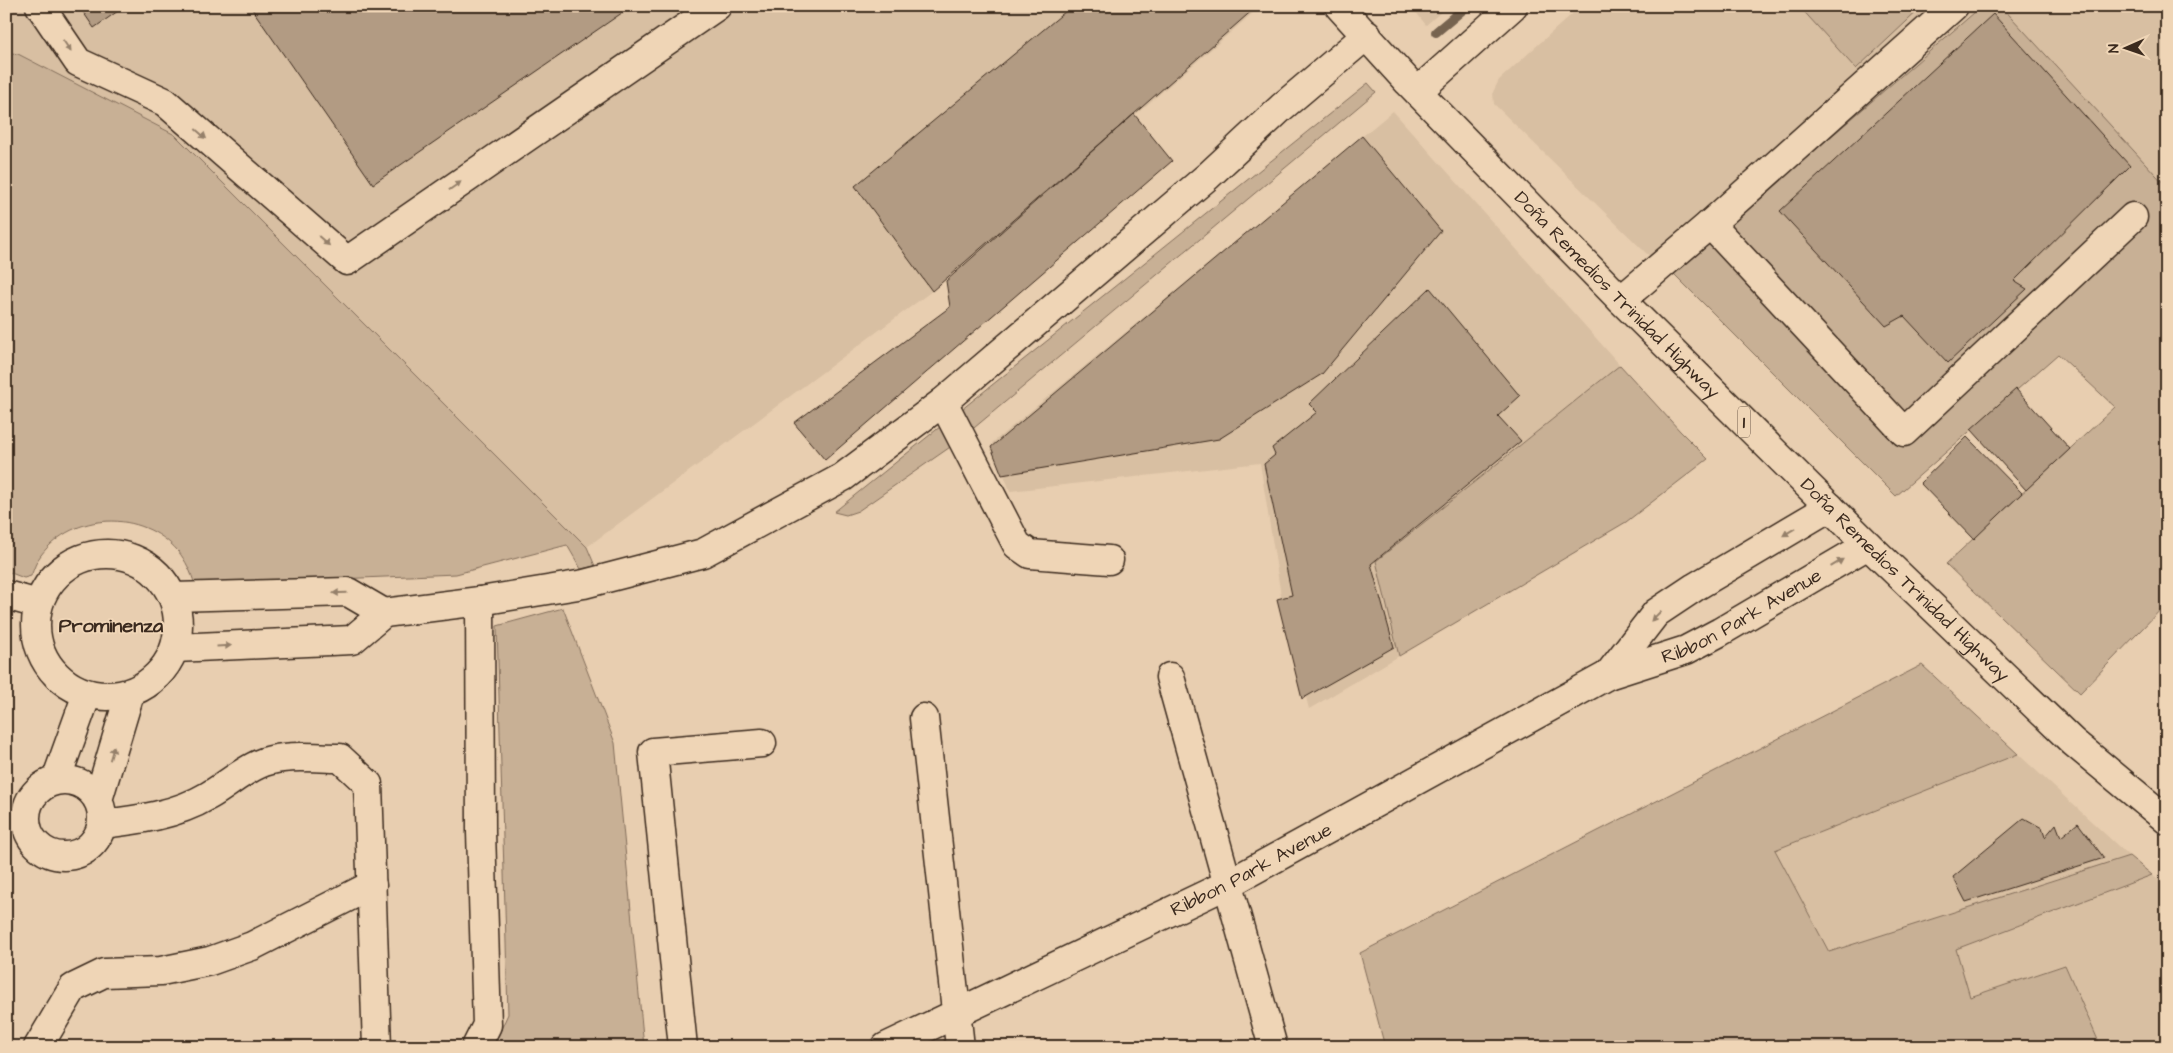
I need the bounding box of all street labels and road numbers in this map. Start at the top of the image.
street label: Doña Remedios Trinidad Highway [1508,185,1727,406]
road number: 1 [1738,407,1750,438]
street label: Doña Remedios Trinidad Highway [1794,472,2016,689]
street label: Ribbon Park Avenue [1658,562,1826,670]
street label: Ribbon Park Avenue [1166,816,1337,923]

